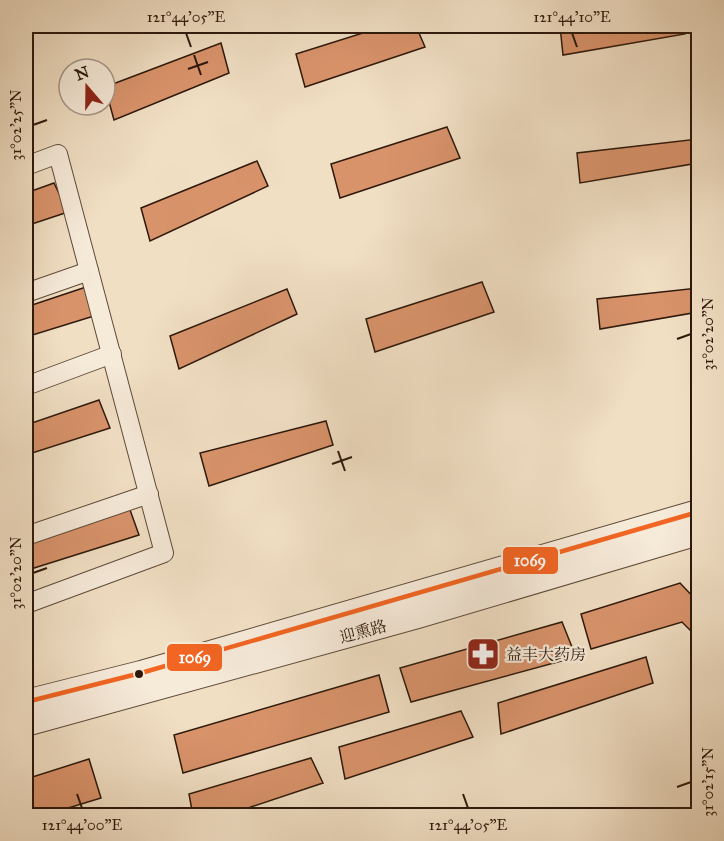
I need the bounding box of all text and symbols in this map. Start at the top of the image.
text: 121°44'05"E [147,8,226,26]
text: 121°44'10"E [533,8,611,26]
north arrow [57,57,117,117]
text: N [72,62,92,85]
text: 31°02'25"N [7,89,25,161]
text: 31°02'20"N [699,297,717,371]
text: 31°02'20"N [7,536,25,610]
line badge: 1069 [502,546,559,575]
text: 1069 [514,551,546,571]
street label: 迎熏路 [337,616,389,647]
pharmacy icon: 益丰大药房 [465,636,501,672]
line badge: 1069 [166,643,223,672]
place label: 益丰大药房 [506,645,586,664]
text: 1069 [179,648,211,668]
unlabelled marker [133,668,145,680]
text: 31°02'15"N [699,747,717,817]
text: 121°44'00"E [42,816,122,834]
text: 121°44'05"E [429,816,508,834]

